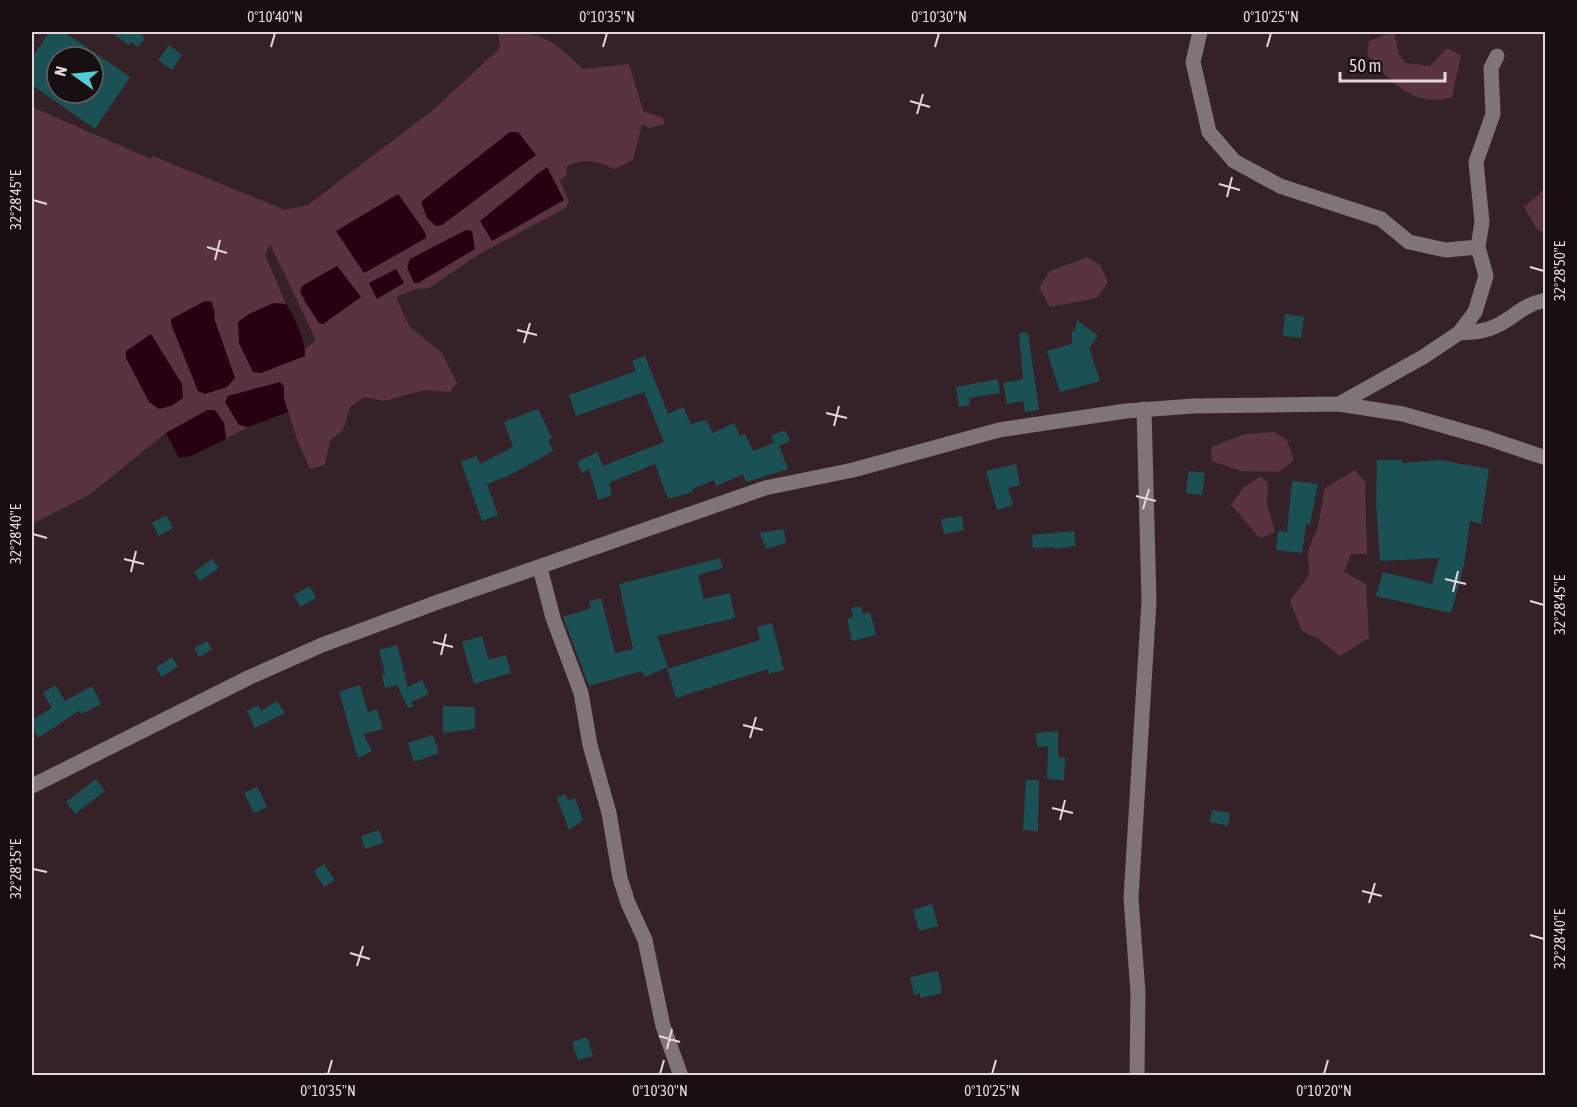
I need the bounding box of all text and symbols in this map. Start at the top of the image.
text: 0°10'40"N [247,8,303,25]
text: 0°10'35"N [579,8,635,25]
text: 0°10'30"N [911,8,967,25]
text: 0°10'25"N [1243,8,1299,25]
north arrow [45,45,105,105]
scale bar [1340,45,1445,83]
text: 50 m [1349,55,1381,76]
text: N [51,64,70,78]
text: 32°28'45"E [7,169,24,230]
text: 32°28'50"E [1551,240,1568,301]
text: 32°28'40"E [7,503,24,564]
text: 32°28'45"E [1551,574,1568,635]
text: 32°28'35"E [7,838,24,899]
text: 32°28'40"E [1551,908,1568,969]
text: 0°10'35"N [300,1082,356,1099]
text: 0°10'30"N [632,1082,688,1099]
text: 0°10'25"N [964,1082,1020,1099]
text: 0°10'20"N [1296,1082,1352,1099]

